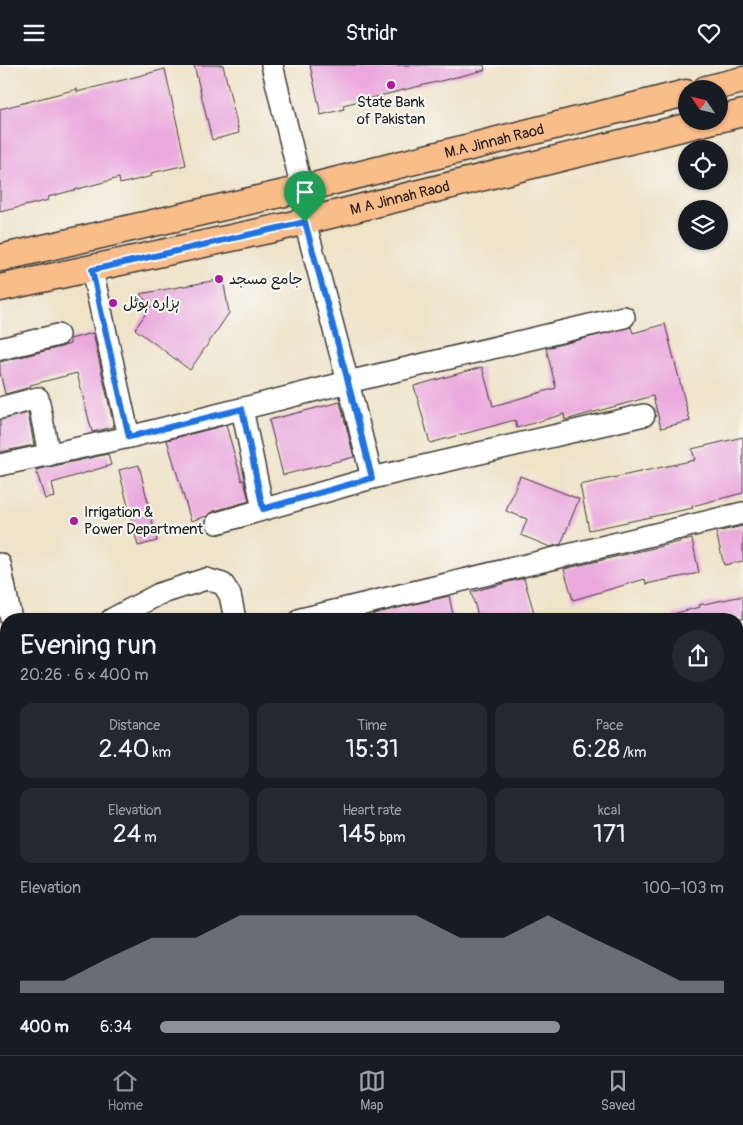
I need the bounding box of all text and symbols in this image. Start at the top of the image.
icon: menu [20,19,48,47]
text: Stridr [345,19,398,47]
icon: heart [695,19,723,47]
marker: State Bank of Pakistan [385,79,397,91]
north arrow [678,80,728,130]
map controls [678,80,728,250]
place label: State Bank of Pakistan [357,93,426,129]
street label: M.A Jinnah Raod [443,119,546,162]
button: locate [678,140,728,190]
pin [284,171,326,222]
street label: M A Jinnah Raod [348,176,452,219]
icon: arrive [291,178,319,206]
button: layers [678,200,728,250]
place label: جامع مسجد [229,270,303,290]
marker: جامع مسجد [213,273,225,285]
place label: ہزارہ ہوٹل [123,294,180,313]
marker: ہزارہ ہوٹل [107,297,119,309]
place label: Irrigation & Power Department [84,503,204,539]
marker: Irrigation & Power Department [68,515,80,527]
text: Evening run [20,628,157,663]
button: share [672,630,724,682]
text: 20:26 · 6 × 400 m [20,665,148,685]
text: Distance [109,717,160,734]
text: Time [357,717,387,734]
text: Pace [595,717,623,734]
text: 2.40 [98,734,150,765]
text: 15:31 [345,734,399,765]
text: 6:28 [572,734,620,765]
text: km [150,744,171,761]
text: /km [620,744,646,761]
text: Elevation [108,802,161,819]
text: Heart rate [342,802,402,819]
text: kcal [598,802,621,819]
text: 24 [113,819,141,850]
text: 145 [339,819,376,850]
text: 171 [593,819,626,850]
text: m [141,829,157,846]
text: bpm [376,829,405,846]
text: Elevation [20,878,81,898]
text: 100–103 m [643,878,724,898]
text: 400 m [20,1017,69,1037]
text: 6:34 [100,1017,132,1037]
tab: Home [107,1067,143,1114]
tab: Map [358,1067,386,1114]
tab: Saved [601,1067,635,1114]

